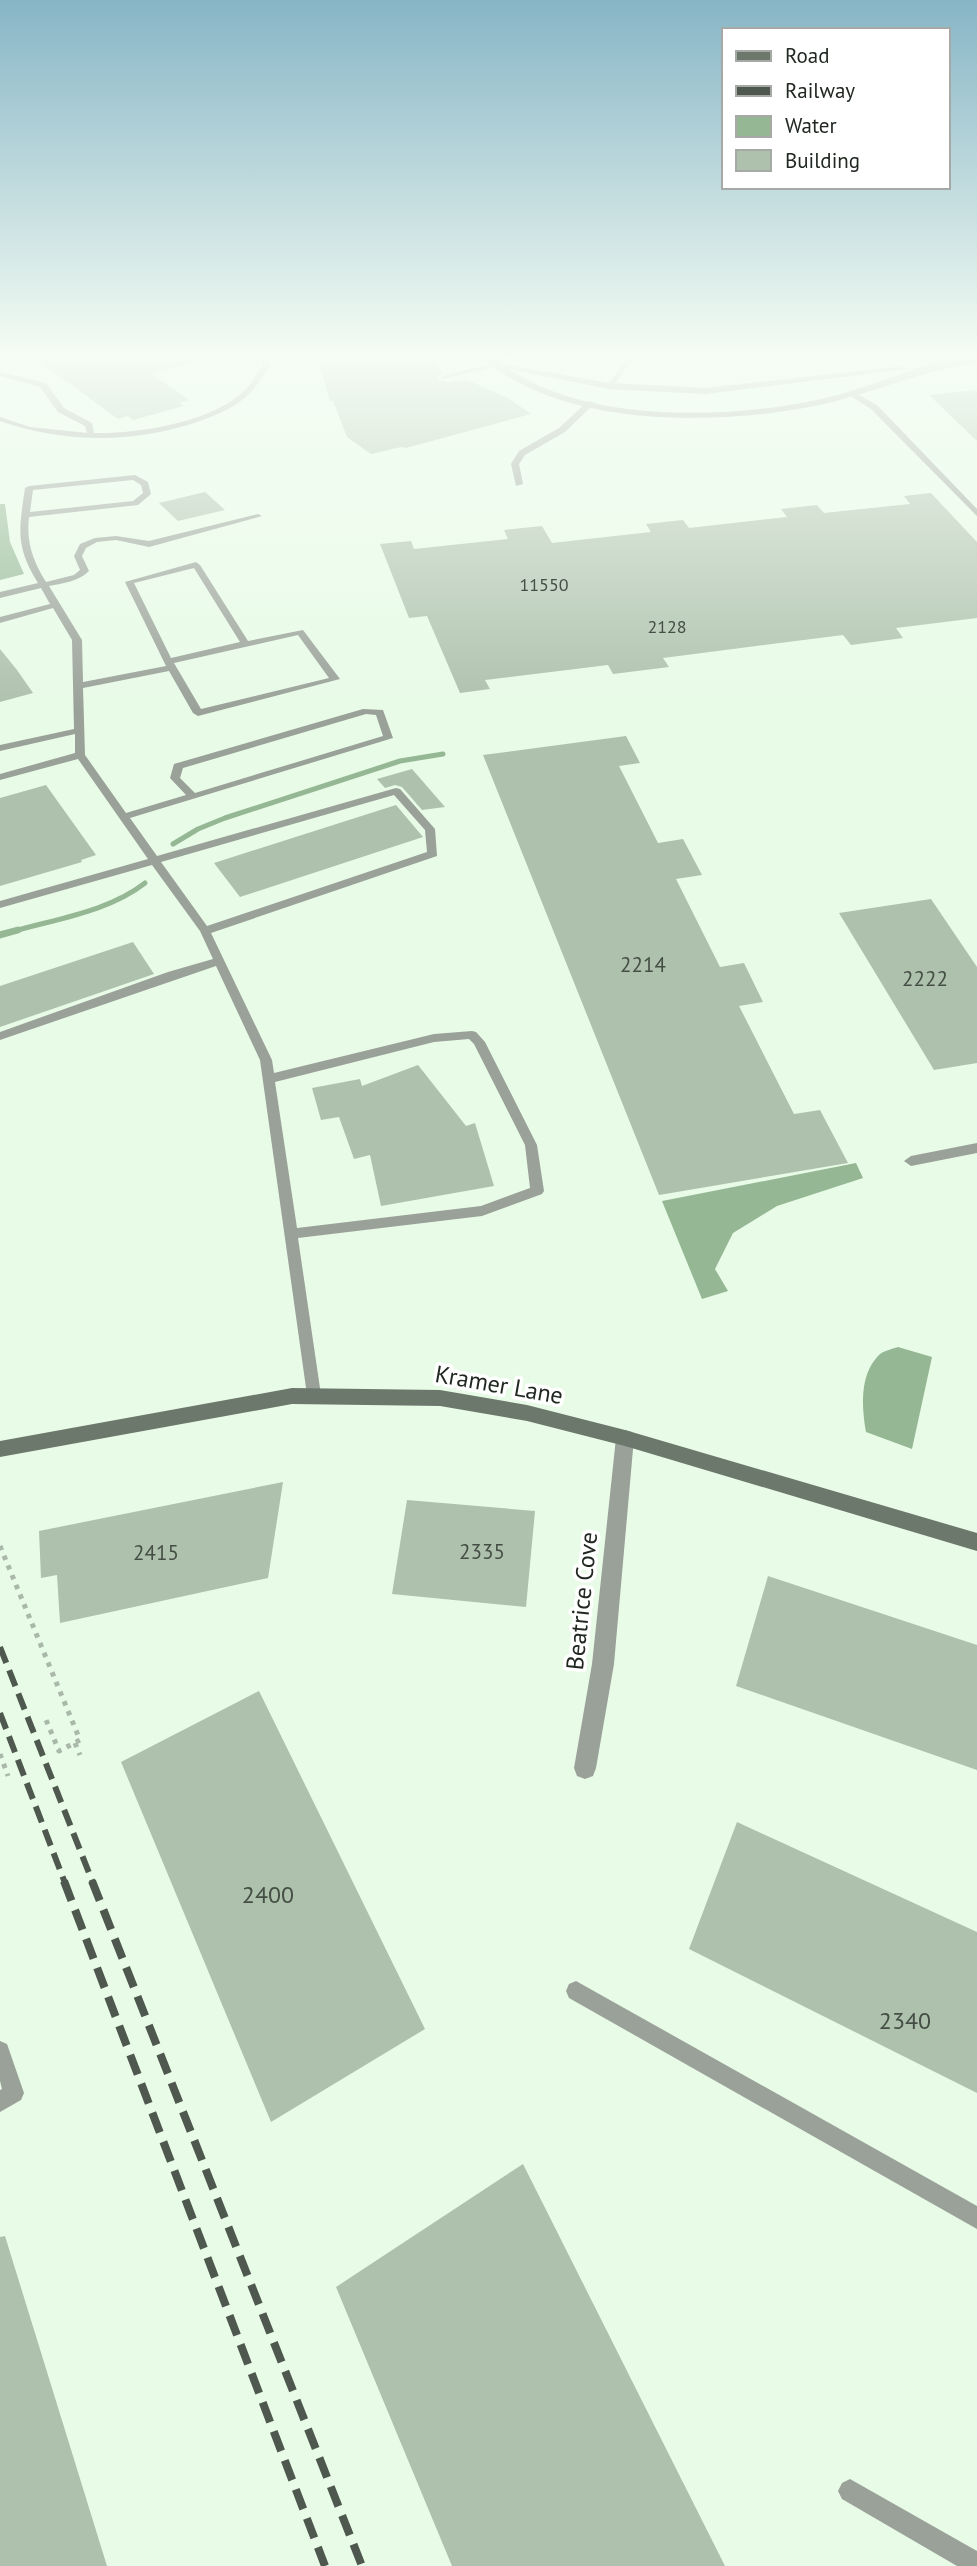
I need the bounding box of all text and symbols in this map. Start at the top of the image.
legend [722,28,949,189]
text: Road [785,42,829,69]
text: Railway [785,77,855,104]
text: Water [785,112,837,139]
text: Building [785,147,860,174]
house number: 11550 [519,573,569,596]
house number: 2128 [647,615,687,638]
house number: 2214 [620,951,666,978]
house number: 2222 [902,965,948,992]
street label: Kramer Lane [433,1358,566,1411]
street label: Beatrice Cove [559,1530,604,1672]
house number: 2335 [459,1538,505,1565]
house number: 2415 [133,1539,179,1566]
house number: 2400 [242,1879,294,1910]
house number: 2340 [879,2005,931,2036]

